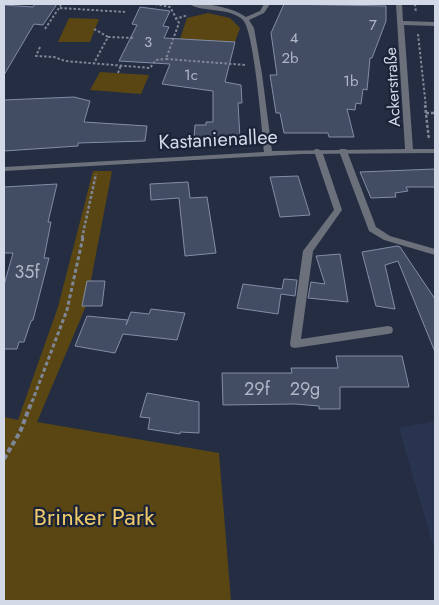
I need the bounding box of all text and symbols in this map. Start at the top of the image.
house number: 7 [369,14,377,36]
house number: 4 [290,27,299,49]
house number: 3 [144,31,152,53]
house number: 2b [281,47,299,69]
street label: Ackerstraße [379,47,406,127]
house number: 1c [184,64,198,86]
house number: 1b [343,70,359,92]
street label: Kastanienallee [158,122,278,157]
house number: 35f [14,259,40,285]
house number: 29f [244,376,271,402]
house number: 29g [290,376,320,402]
park label: Brinker Park [33,499,155,534]

